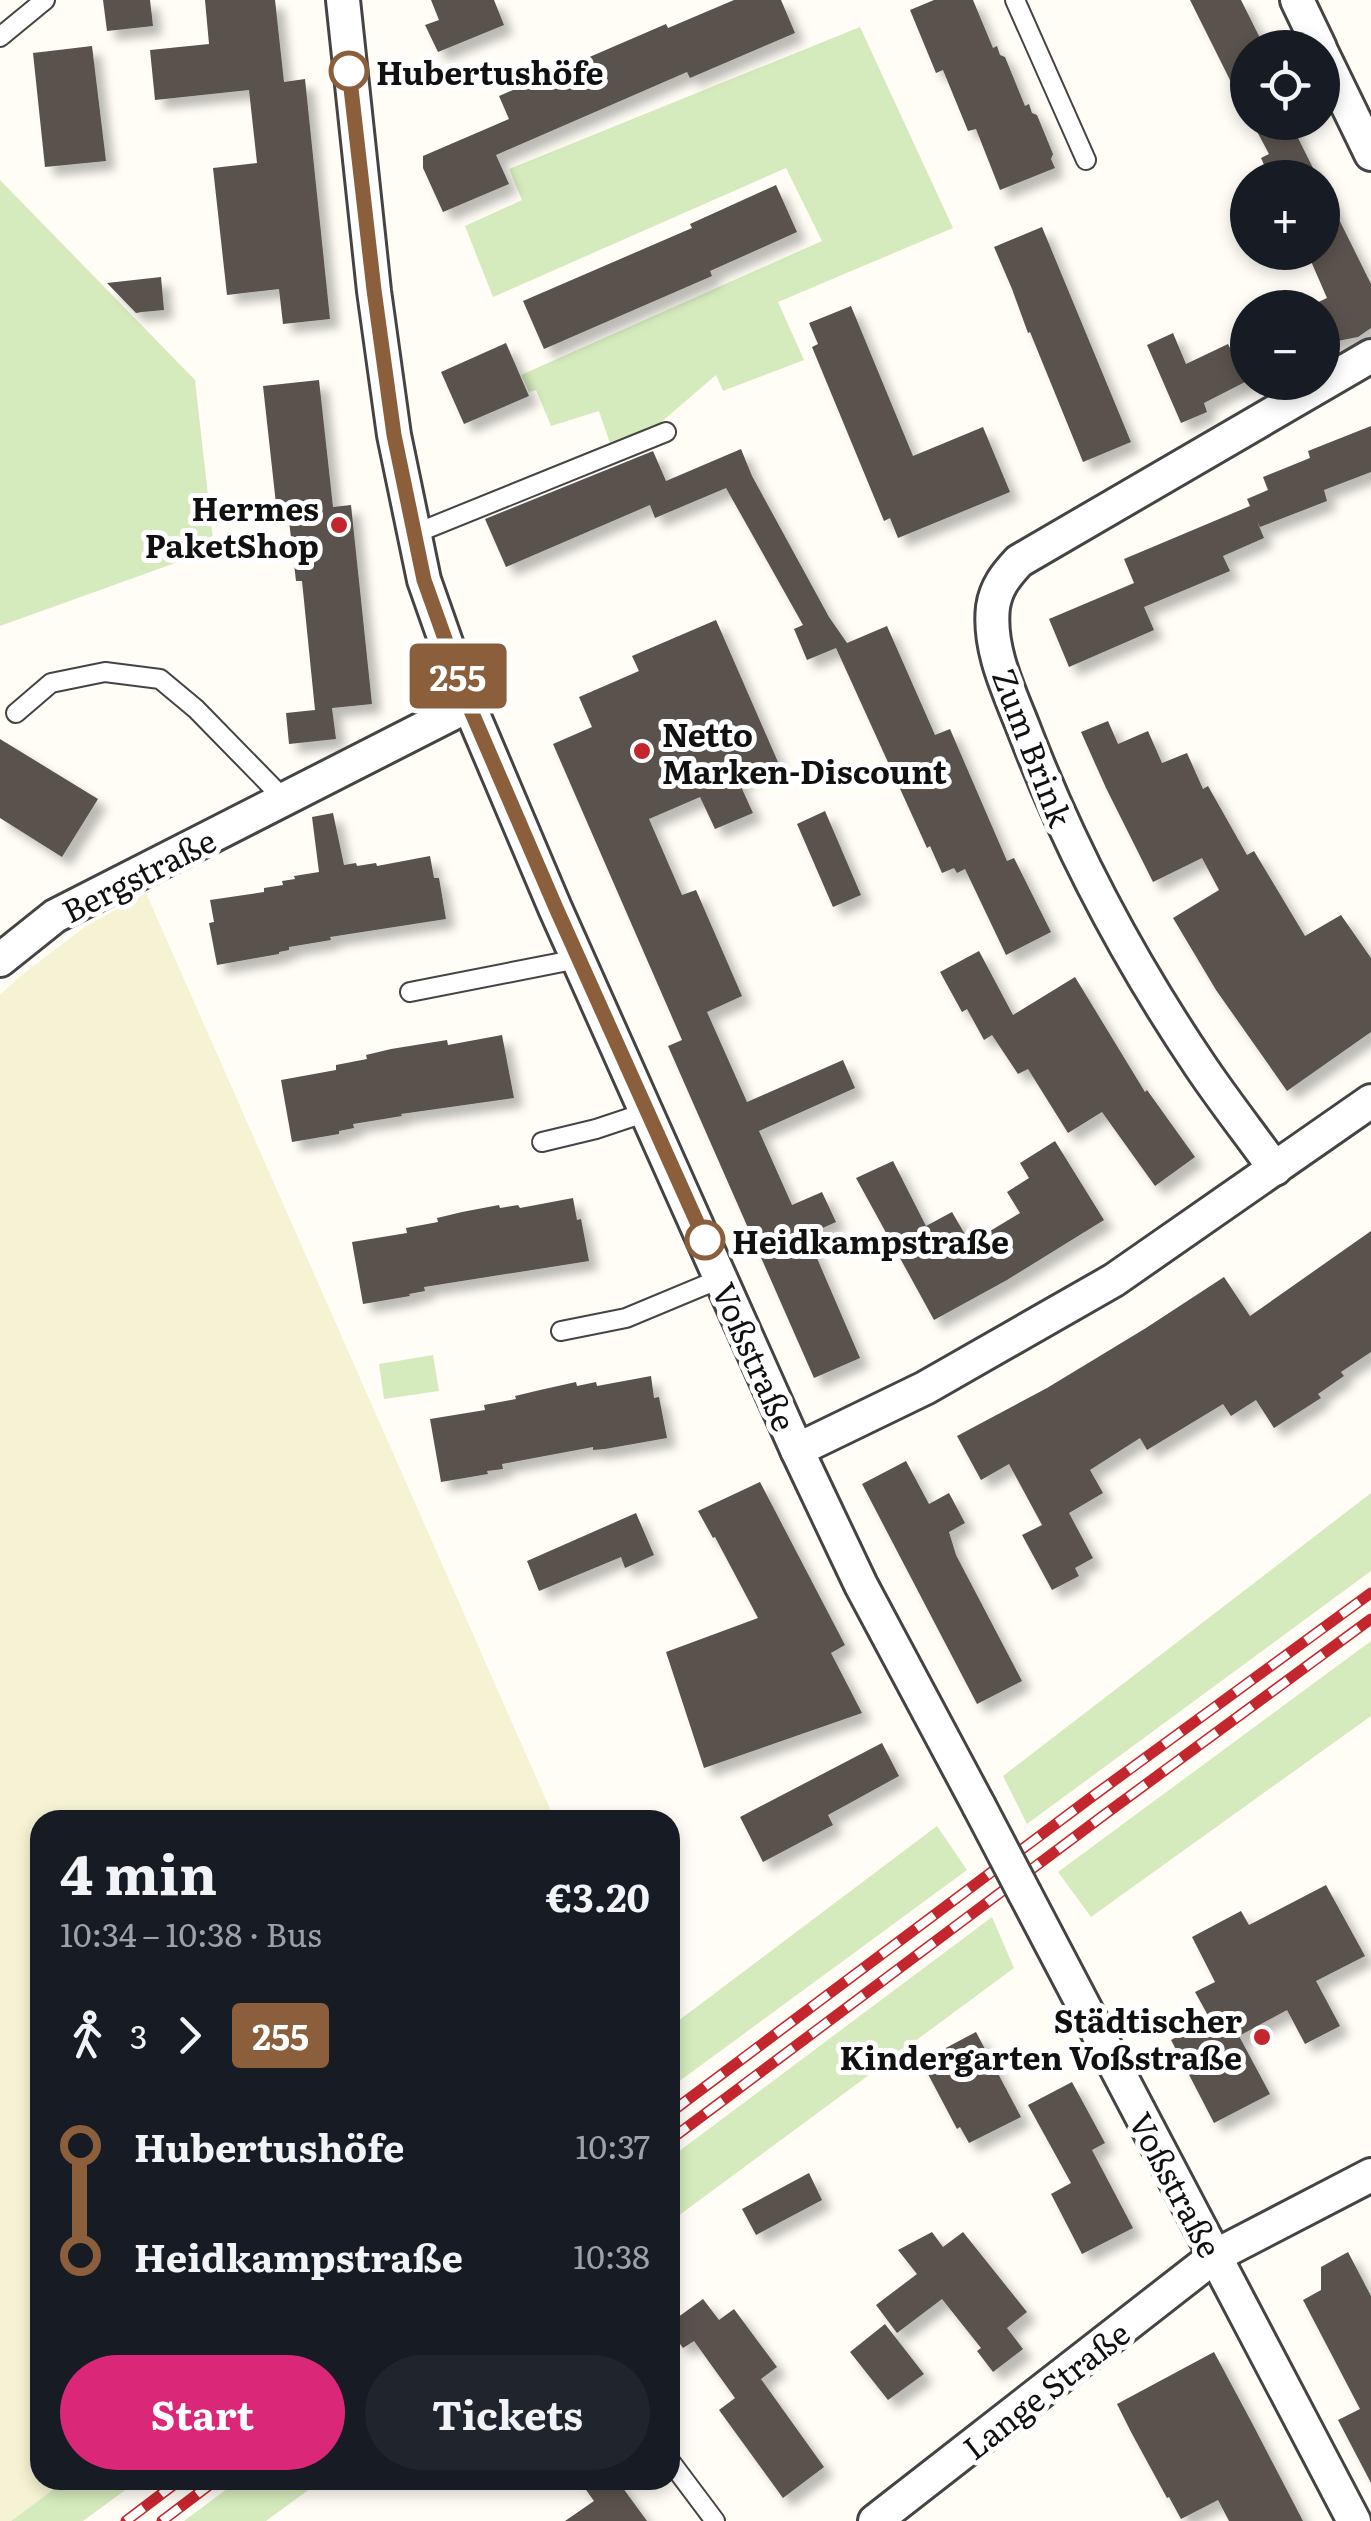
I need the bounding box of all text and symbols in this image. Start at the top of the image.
map controls [1230,30,1340,400]
button: locate [1230,30,1340,140]
place label: Hubertushöfe [376,47,604,95]
marker: Hubertushöfe [330,52,368,90]
button: + [1230,160,1340,270]
button: − [1230,290,1340,400]
place label: Hermes PaketShop [145,483,319,568]
marker: Hermes PaketShop [328,514,350,536]
line badge: 255 [400,644,516,708]
text: 255 [430,650,486,702]
street label: Zum Brink [982,661,1086,834]
place label: Netto Marken-Discount [662,709,947,794]
marker: Netto Marken-Discount [631,740,653,762]
street label: Bergstraße [53,815,223,933]
place label: Heidkampstraße [732,1216,1009,1264]
marker: Heidkampstraße [686,1221,724,1259]
street label: Voßstraße [702,1274,810,1438]
text: 4 min [60,1830,217,1912]
text: €3.20 [546,1867,650,1924]
text: 10:34 – 10:38 · Bus [60,1909,322,1957]
place label: Städtischer Kindergarten Voßstraße [839,1995,1243,2080]
icon: walk [60,2008,115,2063]
icon: forward [162,2008,217,2063]
text: 255 [252,2009,309,2061]
text: 3 [130,2011,147,2059]
marker: Städtischer Kindergarten Voßstraße [1251,2026,1273,2048]
street label: Voßstraße [1119,2103,1235,2265]
text: Hubertushöfe [134,2117,404,2174]
text: 10:37 [576,2121,650,2169]
text: Heidkampstraße [134,2227,463,2284]
text: 10:38 [573,2231,650,2279]
street label: Lange Straße [951,2308,1139,2470]
button: Start [60,2355,345,2470]
button: Tickets [365,2355,650,2470]

